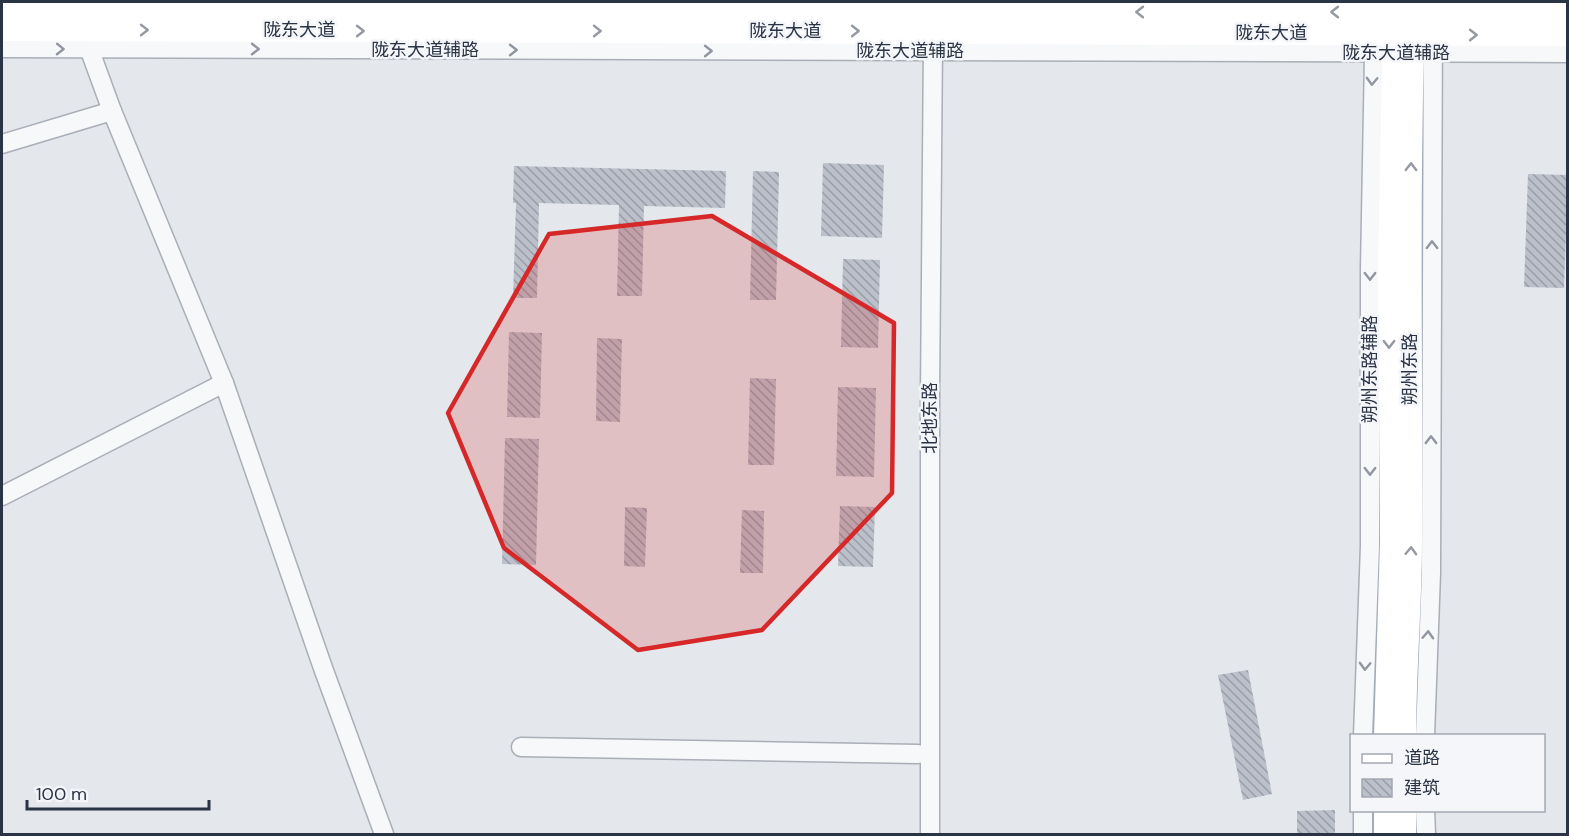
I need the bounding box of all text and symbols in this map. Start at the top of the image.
one-way arrow [1135,6,1144,18]
one-way arrow [1330,6,1339,18]
street label: 陇东大道 [263,18,335,42]
street label: 陇东大道 [749,19,821,43]
street label: 陇东大道 [1235,21,1307,45]
one-way arrow [139,24,148,36]
one-way arrow [355,24,364,37]
one-way arrow [592,25,601,37]
one-way arrow [850,25,859,37]
one-way arrow [1468,28,1477,41]
street label: 陇东大道辅路 [371,38,479,62]
street label: 陇东大道辅路 [856,39,964,63]
street label: 陇东大道辅路 [1342,41,1450,65]
one-way arrow [55,42,64,55]
one-way arrow [250,43,259,55]
one-way arrow [508,44,517,56]
one-way arrow [703,45,712,57]
one-way arrow [1366,76,1378,85]
one-way arrow [1405,163,1417,172]
one-way arrow [1426,241,1438,250]
one-way arrow [1364,271,1376,280]
street label: 朔州东路辅路 [1358,315,1382,423]
street label: 朔州东路 [1398,333,1422,405]
one-way arrow [1383,340,1396,349]
street label: 北地东路 [918,382,942,454]
one-way arrow [1425,436,1437,445]
one-way arrow [1364,466,1376,475]
one-way arrow [1404,547,1417,556]
one-way arrow [1421,631,1434,640]
one-way arrow [1358,661,1371,670]
legend [1350,734,1545,812]
text: 道路 [1404,746,1440,770]
scale bar [27,773,208,811]
text: 建筑 [1404,776,1440,800]
text: 100 m [36,782,87,806]

